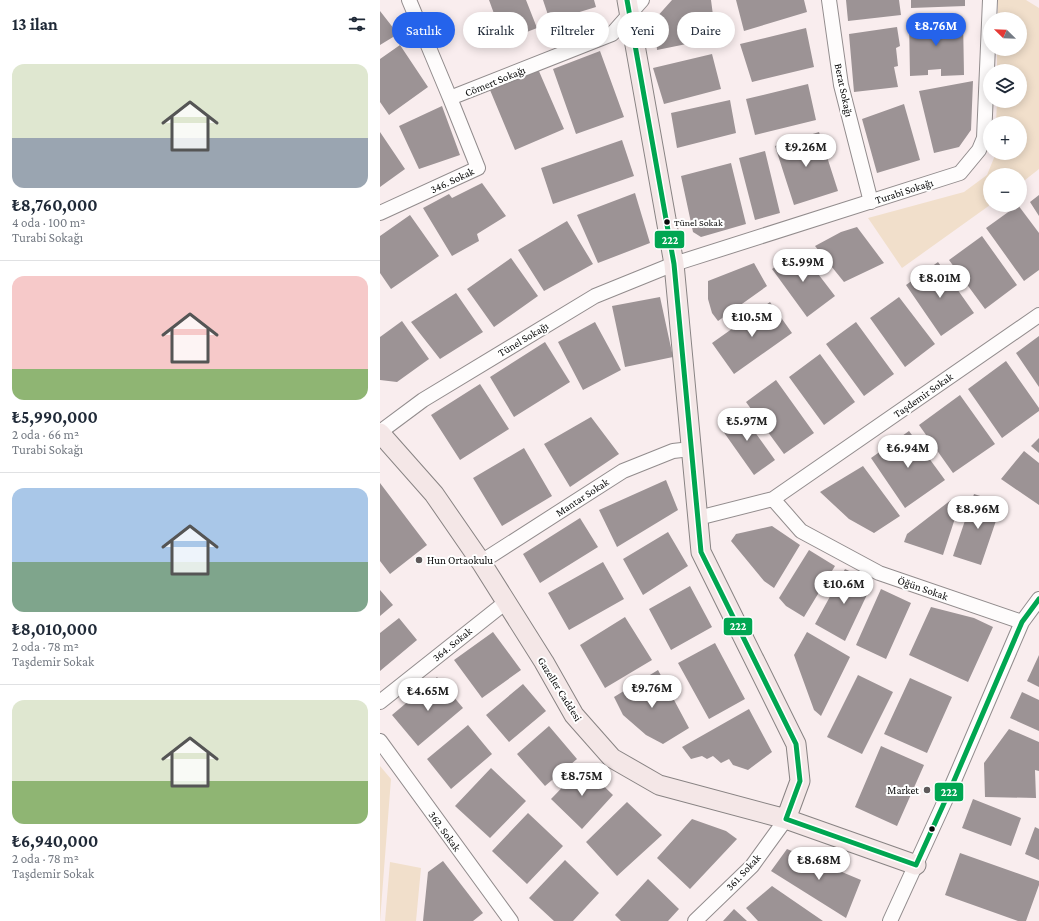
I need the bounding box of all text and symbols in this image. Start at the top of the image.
chip: Satılık [392,12,455,48]
chip: Kiralık [463,12,528,48]
chip: Filtreler [536,12,609,48]
chip: Yeni [617,12,669,48]
chip: Daire [677,12,735,48]
north arrow [983,12,1027,56]
map controls [983,12,1027,212]
icon: filters [346,13,368,35]
pin: ₺8.76M [903,13,969,47]
text: 13 ilan [12,15,58,34]
text: ₺8.76M [915,18,957,33]
street label: Berat Sokağı [831,62,856,118]
street label: Cömert Sokağı [463,63,528,100]
button: layers [983,64,1027,108]
icon: home [154,90,226,162]
button: + [983,116,1027,160]
pin: ₺9.26M [773,134,839,168]
text: ₺9.26M [785,139,827,154]
street label: 346. Sokak [428,164,477,195]
button: − [983,168,1027,212]
street label: Turabi Sokağı [874,176,935,207]
text: ₺8,760,000 [12,196,98,215]
text: 4 oda · 100 m² [12,215,85,230]
marker: Tünel Sokak [662,217,672,227]
place label: Tünel Sokak [674,217,723,228]
text: Turabi Sokağı [12,230,83,245]
line badge: 222 [654,230,685,249]
text: 222 [662,234,679,246]
pin: ₺5.99M [770,249,836,283]
text: ₺5.99M [782,254,824,269]
pin: ₺8.01M [907,265,973,299]
text: ₺8.01M [919,270,961,285]
icon: home [154,302,226,374]
pin: ₺10.5M [719,304,785,338]
text: ₺10.5M [732,309,772,324]
street label: Tünel Sokağı [496,319,551,360]
street label: Taşdemir Sokak [891,370,956,421]
text: ₺5,990,000 [12,408,98,427]
pin: ₺5.97M [714,408,780,442]
text: ₺5.97M [726,413,768,428]
text: 2 oda · 66 m² [12,427,79,442]
pin: ₺6.94M [875,435,941,469]
text: ₺6.94M [887,440,929,455]
text: Turabi Sokağı [12,442,83,457]
street label: Mantar Sokak [553,475,611,519]
pin: ₺8.96M [945,496,1011,530]
text: ₺8.96M [956,501,1000,516]
icon: home [154,514,226,586]
place label: Hun Ortaokulu [427,554,493,566]
marker: Hun Ortaokulu [414,555,424,565]
pin: ₺10.6M [811,571,877,605]
street label: Öğün Sokak [896,574,951,603]
text: ₺10.6M [823,576,865,591]
line badge: 222 [723,617,753,636]
text: ₺8,010,000 [12,620,97,639]
text: 222 [730,620,747,632]
street label: 364. Sokak [430,624,475,664]
text: 2 oda · 78 m² [12,639,79,654]
text: Taşdemir Sokak [12,654,94,669]
street label: Gazeller Caddesi [535,655,585,723]
pin: ₺9.76M [619,675,685,709]
pin: ₺4.65M [395,678,461,712]
text: ₺9.76M [632,680,672,695]
text: ₺4.65M [407,683,449,698]
icon: home [154,726,226,798]
pin: ₺8.75M [549,763,615,797]
text: ₺8.75M [561,768,603,783]
line badge: 222 [934,782,964,802]
place label: Market [887,784,919,796]
marker: Market [922,785,932,795]
text: 222 [941,786,958,798]
street label: 362. Sokak [426,809,464,854]
unlabelled marker [927,824,937,834]
text: ₺6,940,000 [12,832,98,851]
pin: ₺8.68M [786,847,852,881]
text: 2 oda · 78 m² [12,851,79,866]
street label: 361. Sokak [723,851,763,893]
text: ₺8.68M [797,852,841,867]
text: Taşdemir Sokak [12,866,94,881]

